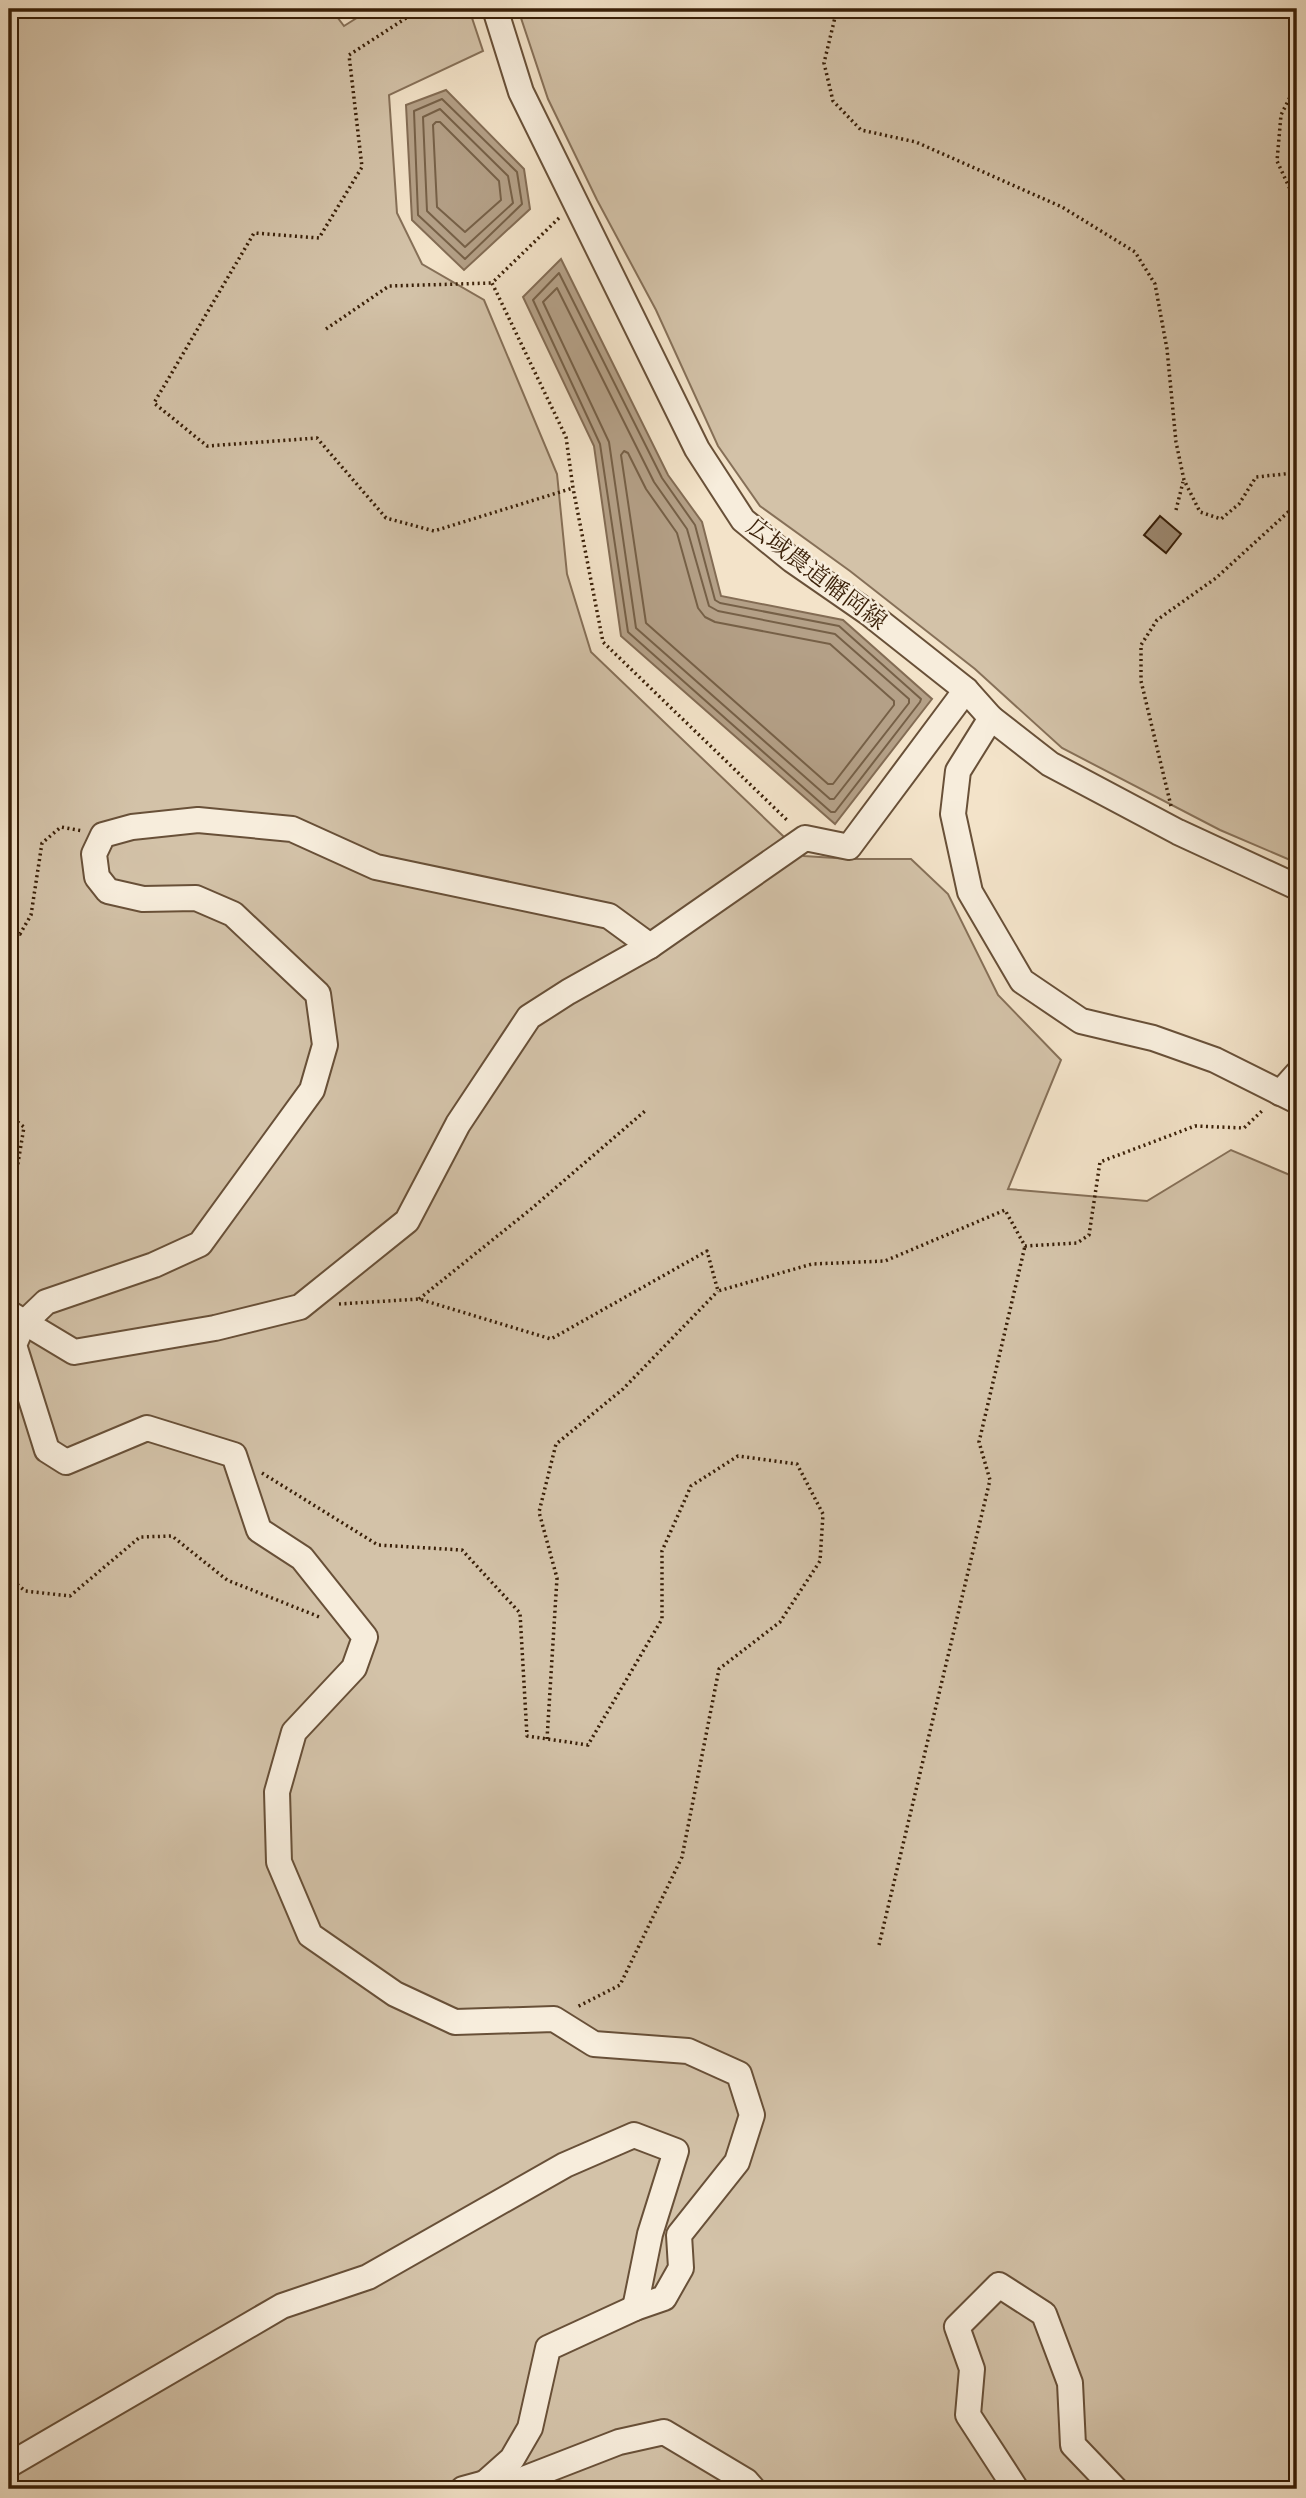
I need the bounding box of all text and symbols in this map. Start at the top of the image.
street label: 広域農道幡岡線 [740,511,894,637]

